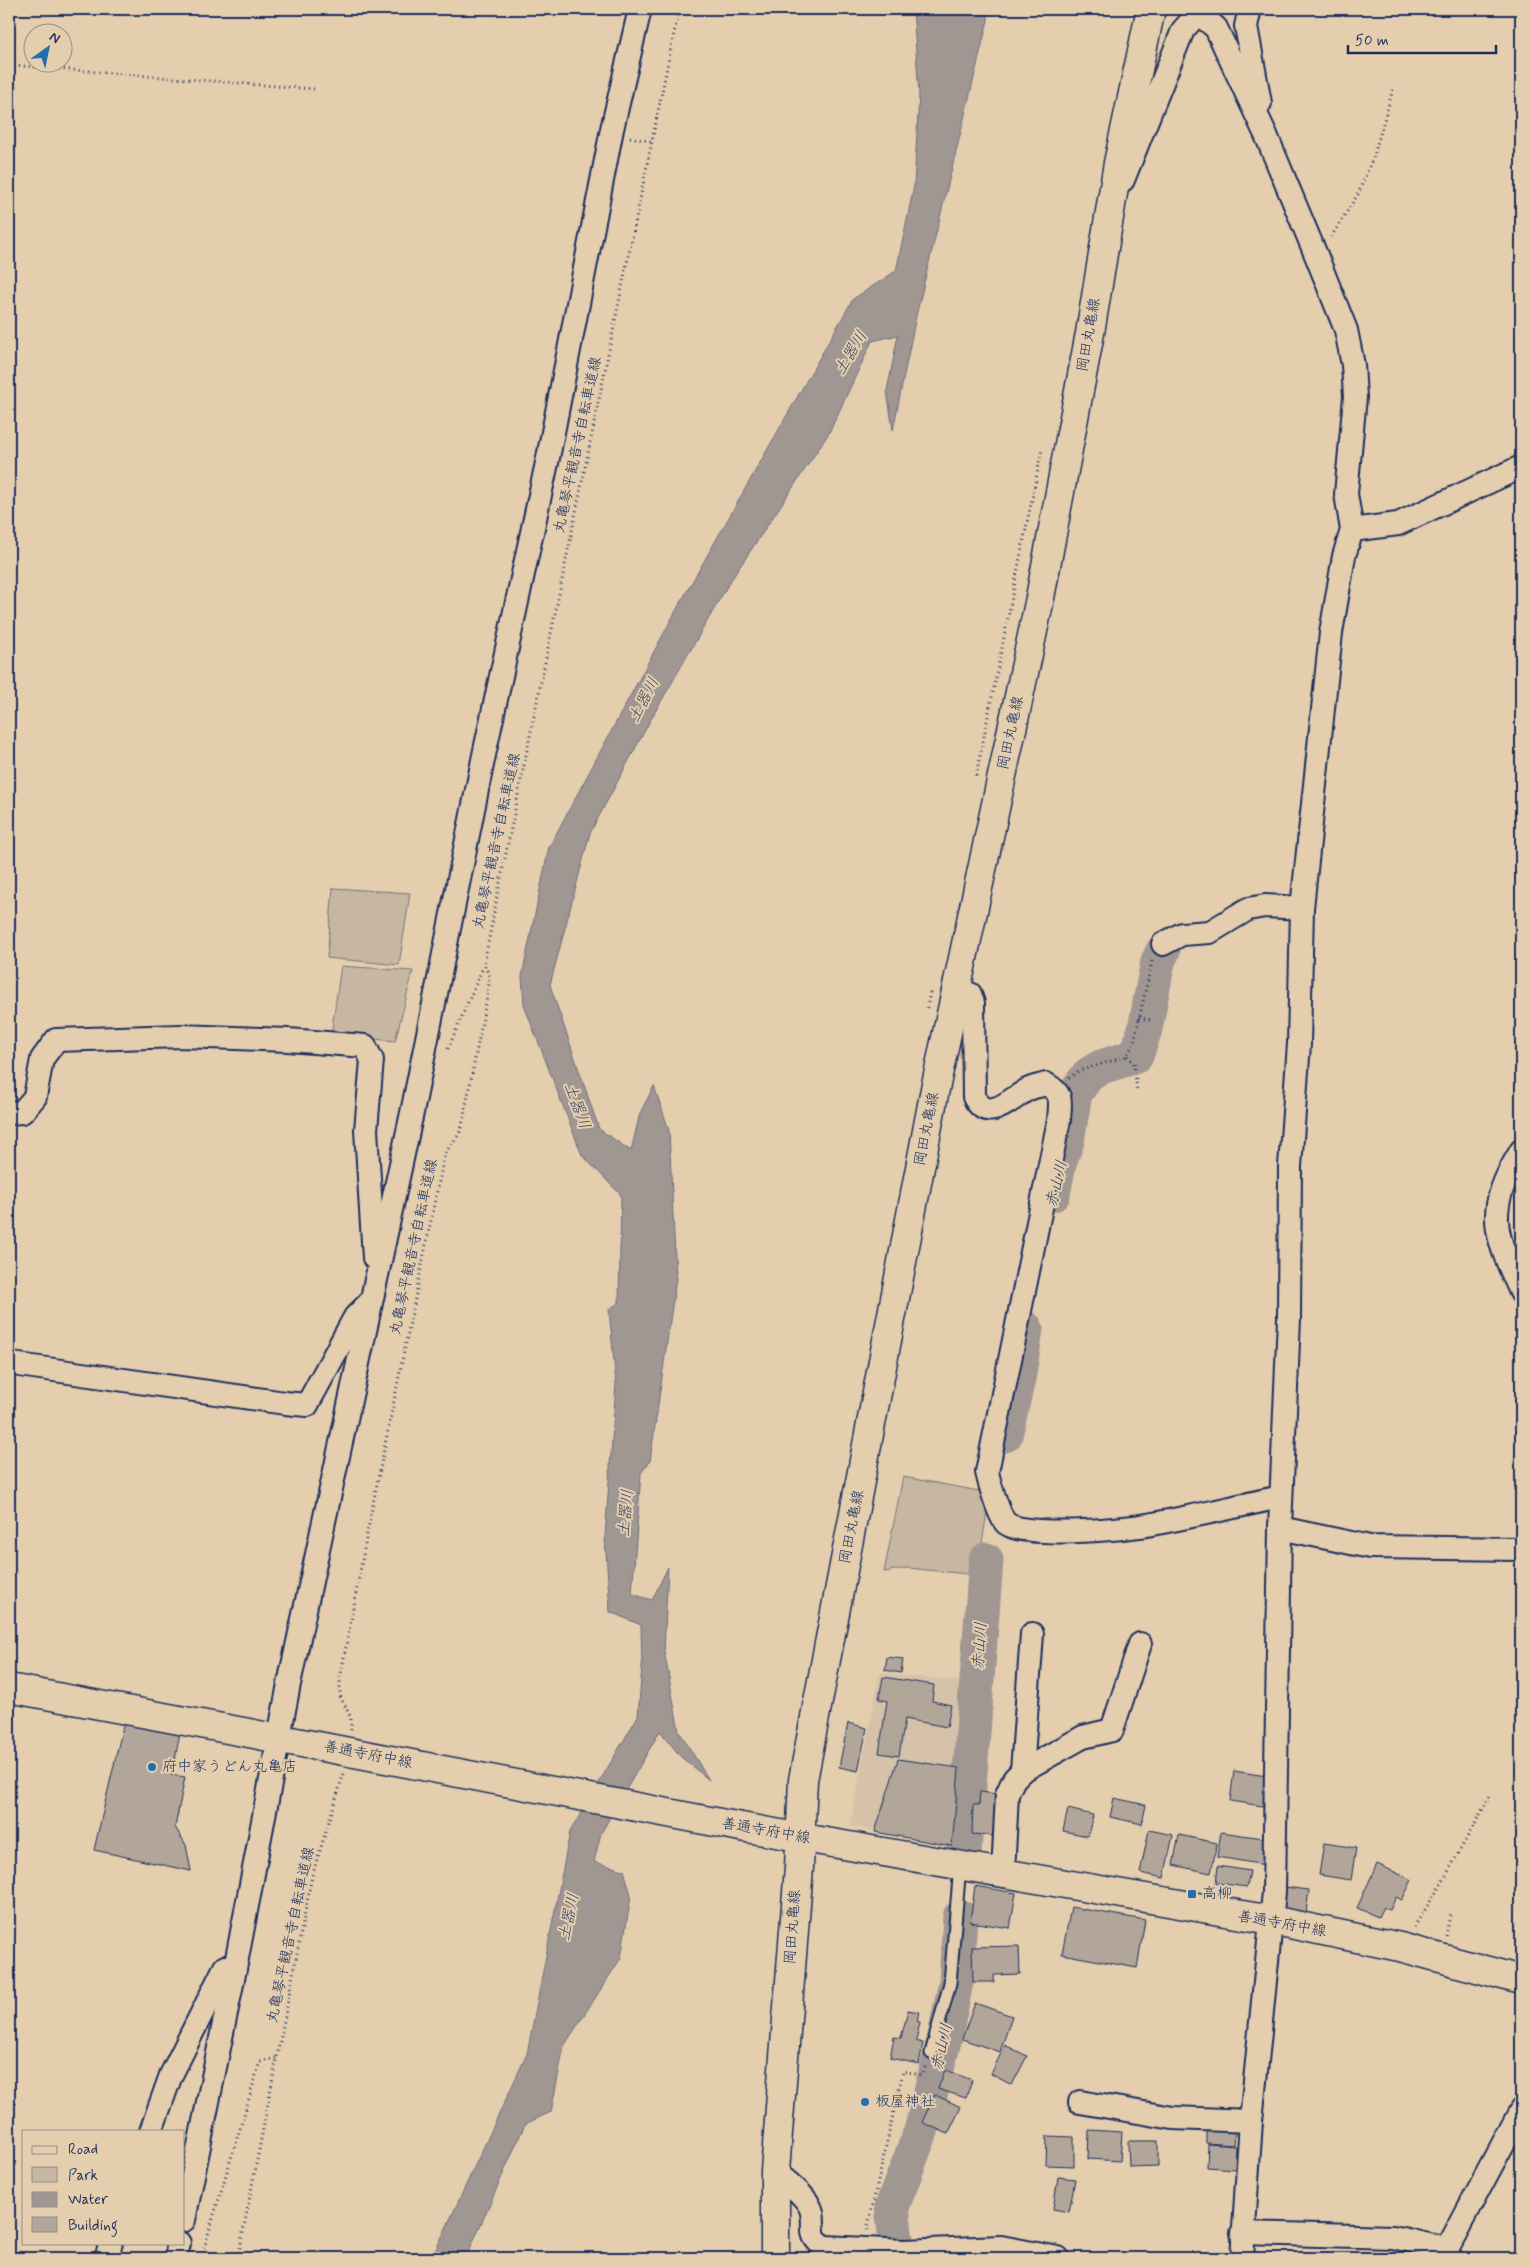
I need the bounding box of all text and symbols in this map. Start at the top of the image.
north arrow [22,22,72,72]
scale bar [1348,22,1495,54]
text: N [46,28,63,48]
text: 50 m [1355,31,1389,51]
street label: 岡田丸亀線 [1073,296,1105,374]
water label: 土器川 [830,327,872,379]
street label: 丸亀琴平観音寺自転車道線 [550,355,606,535]
water label: 土器川 [624,674,664,726]
street label: 岡田丸亀線 [993,694,1029,772]
street label: 丸亀琴平観音寺自転車道線 [469,751,525,931]
water label: 土器川 [559,1080,595,1132]
street label: 岡田丸亀線 [910,1090,944,1168]
street label: 丸亀琴平観音寺自転車道線 [386,1157,442,1337]
water label: 赤山川 [1041,1158,1073,1210]
water label: 土器川 [613,1488,639,1538]
street label: 岡田丸亀線 [835,1488,869,1566]
water label: 赤山川 [968,1621,992,1671]
street label: 善通寺府中線 [322,1737,414,1773]
place label: 府中家うどん丸亀店 [162,1757,297,1777]
marker: 府中家うどん丸亀店 [146,1761,158,1773]
street label: 善通寺府中線 [720,1813,812,1849]
street label: 丸亀琴平観音寺自転車道線 [263,1845,319,2025]
place label: 高柳 [1202,1884,1232,1904]
marker: 高柳 [1186,1888,1198,1900]
street label: 岡田丸亀線 [780,1889,806,1965]
water label: 土器川 [554,1891,584,1943]
street label: 善通寺府中線 [1236,1906,1328,1942]
water label: 赤山川 [926,2021,958,2073]
place label: 板屋神社 [875,2092,935,2112]
marker: 板屋神社 [859,2096,871,2108]
legend [22,2130,185,2244]
text: Road [68,2140,98,2160]
text: Park [68,2166,98,2186]
text: Water [68,2190,108,2210]
text: Building [68,2216,118,2237]

